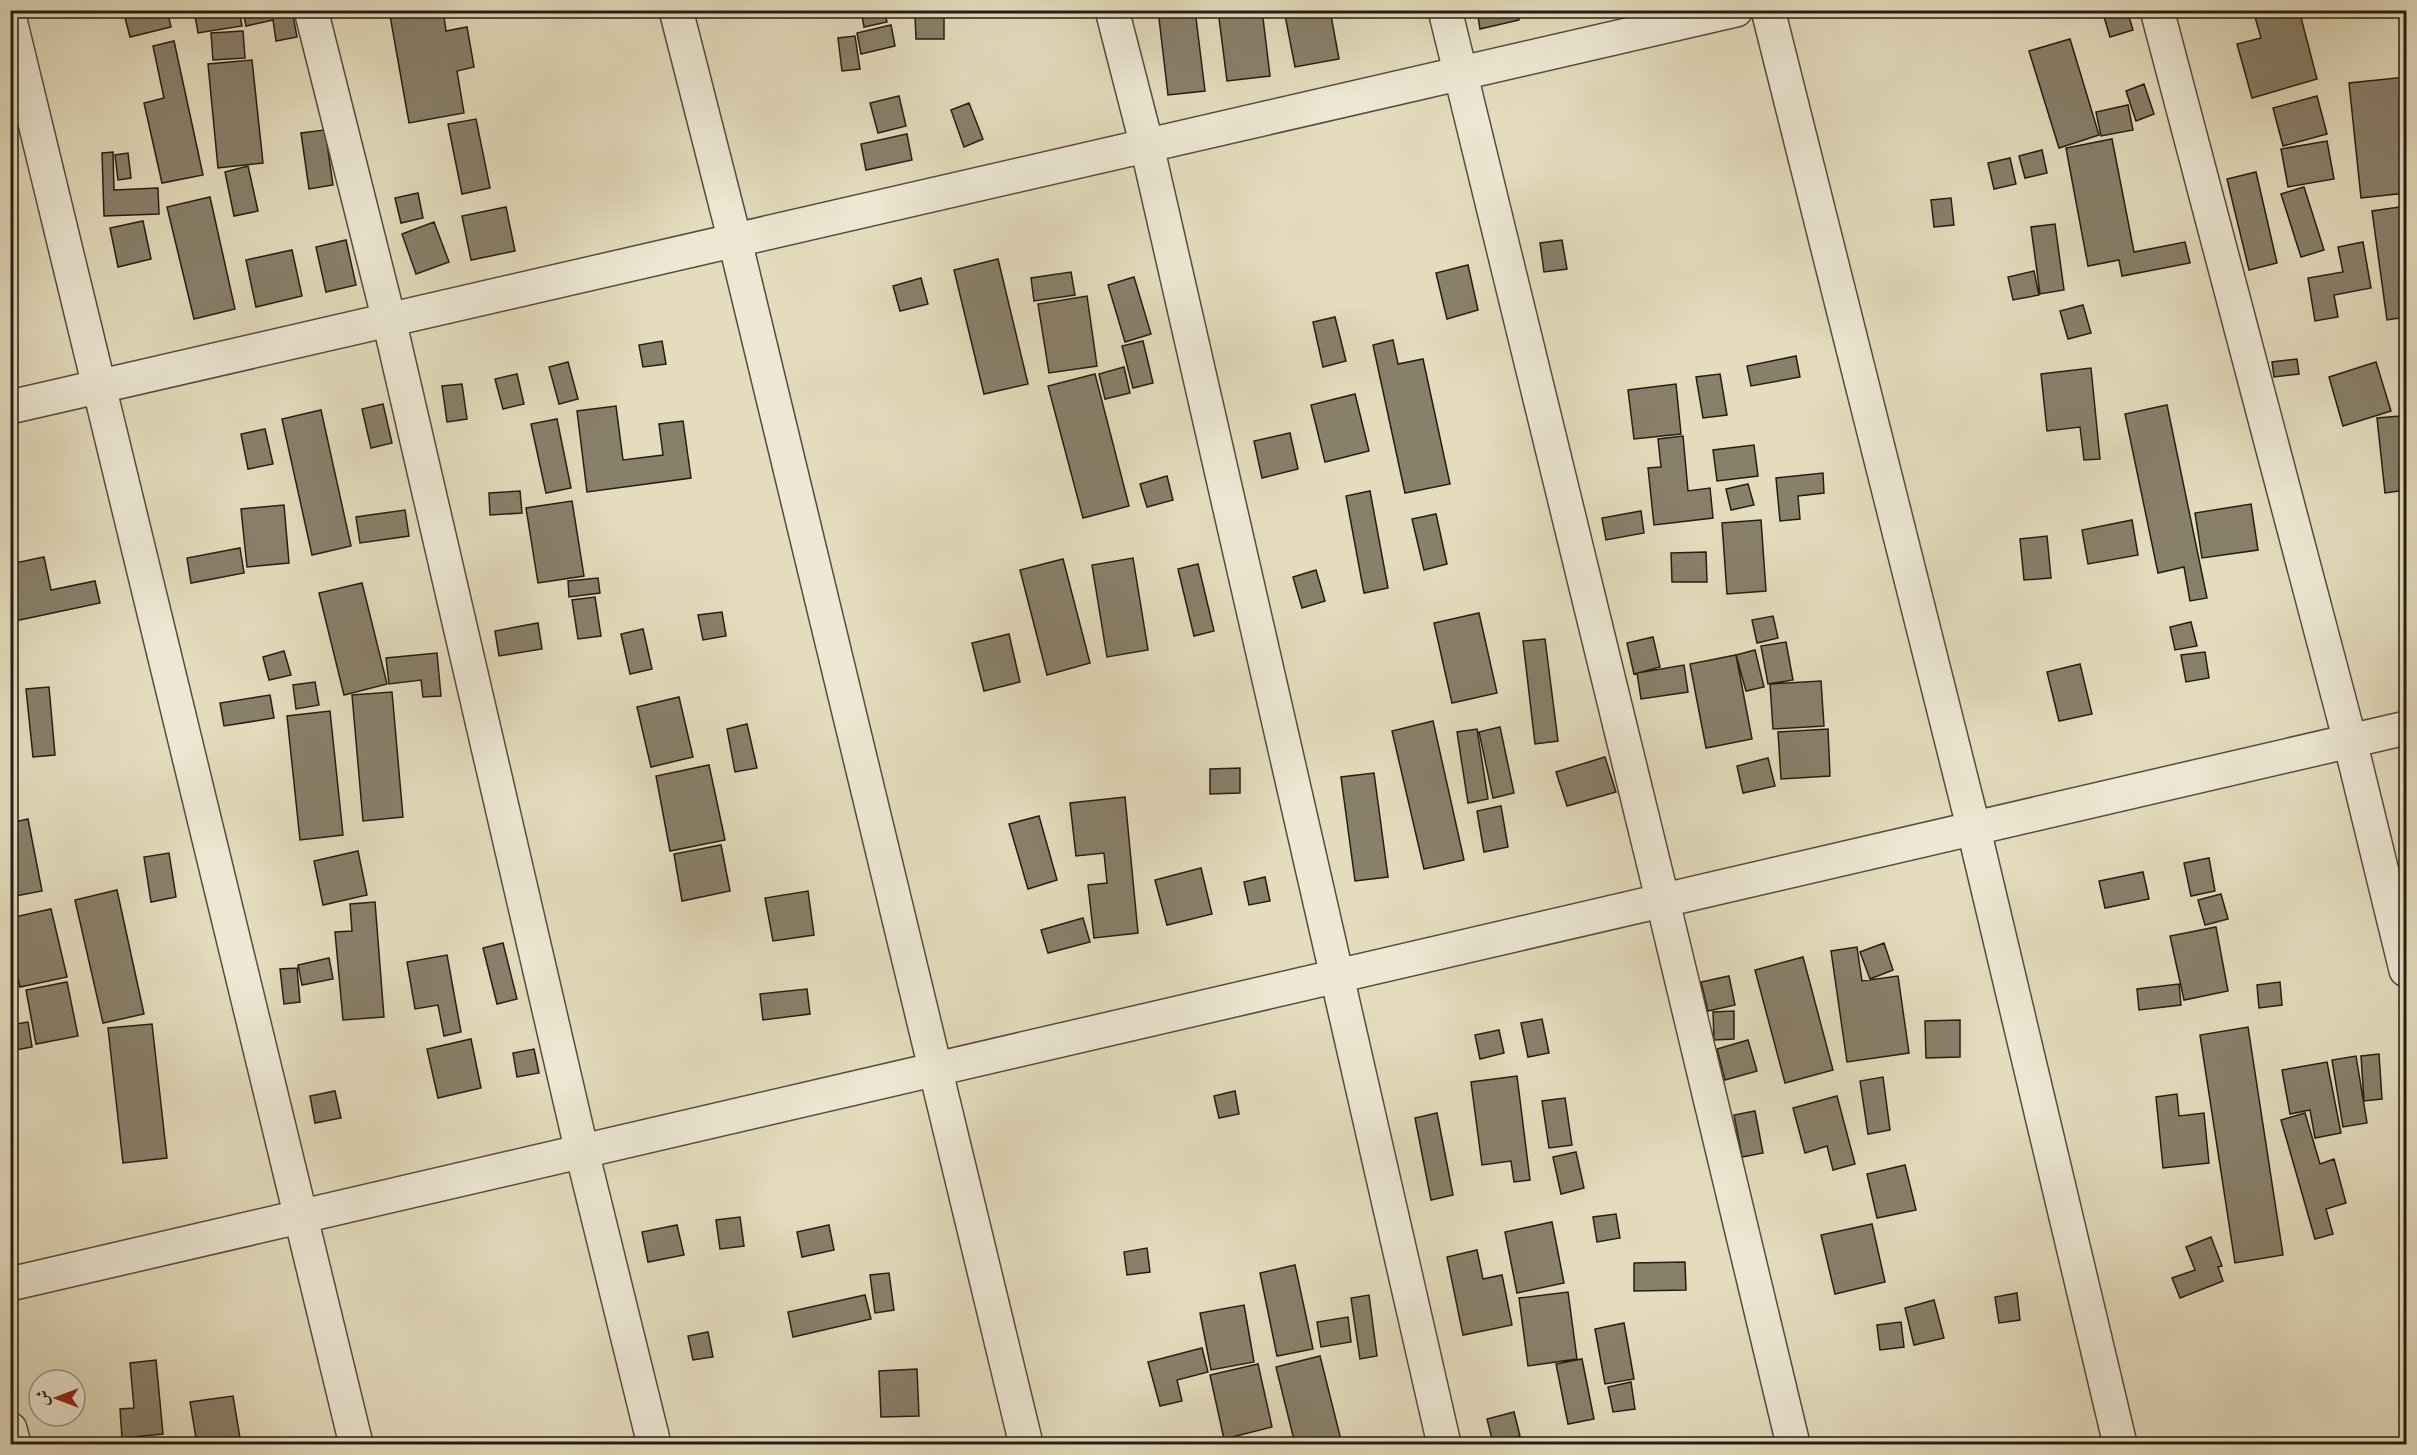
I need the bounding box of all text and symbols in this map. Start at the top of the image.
north arrow [27,1368,87,1428]
text: ش [32,1390,54,1406]

